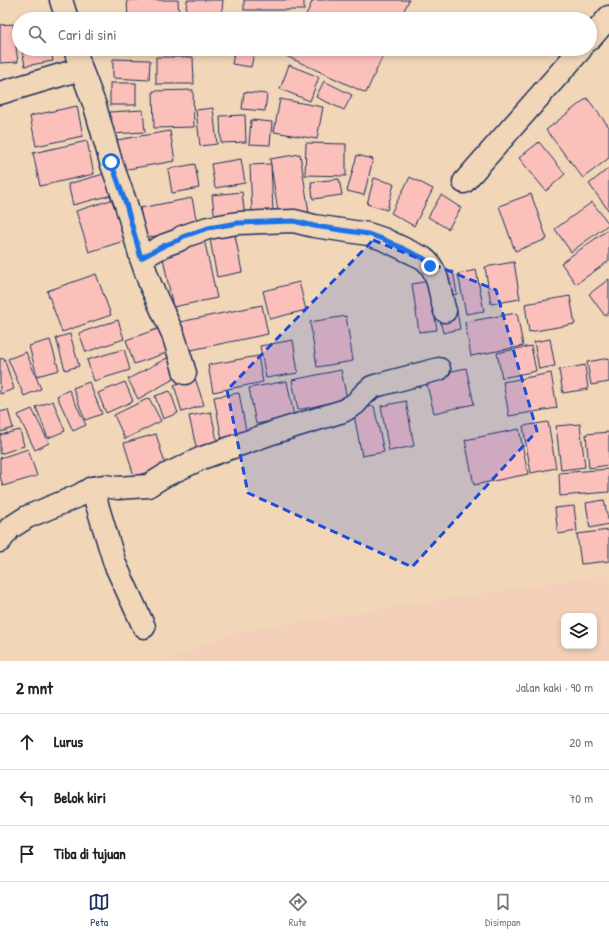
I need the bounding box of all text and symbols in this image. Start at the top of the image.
search box [12,12,597,56]
icon: search [26,23,48,45]
text: Cari di sini [58,24,117,45]
route start [102,153,120,171]
route end [421,257,439,275]
map controls [561,613,597,649]
button: layers [561,613,597,649]
text: 2 mnt [16,676,53,699]
text: Jalan kaki · 90 m [516,678,593,696]
icon: ahead [16,731,38,753]
text: Lurus [54,731,83,752]
text: 20 m [569,733,593,751]
icon: left [16,787,38,809]
text: Belok kiri [54,787,106,808]
text: 70 m [569,789,593,807]
icon: arrive [16,843,38,865]
text: Tiba di tujuan [54,843,126,864]
tab: Peta [88,891,110,929]
tab: Rute [287,891,309,929]
tab: Disimpan [485,891,521,929]

